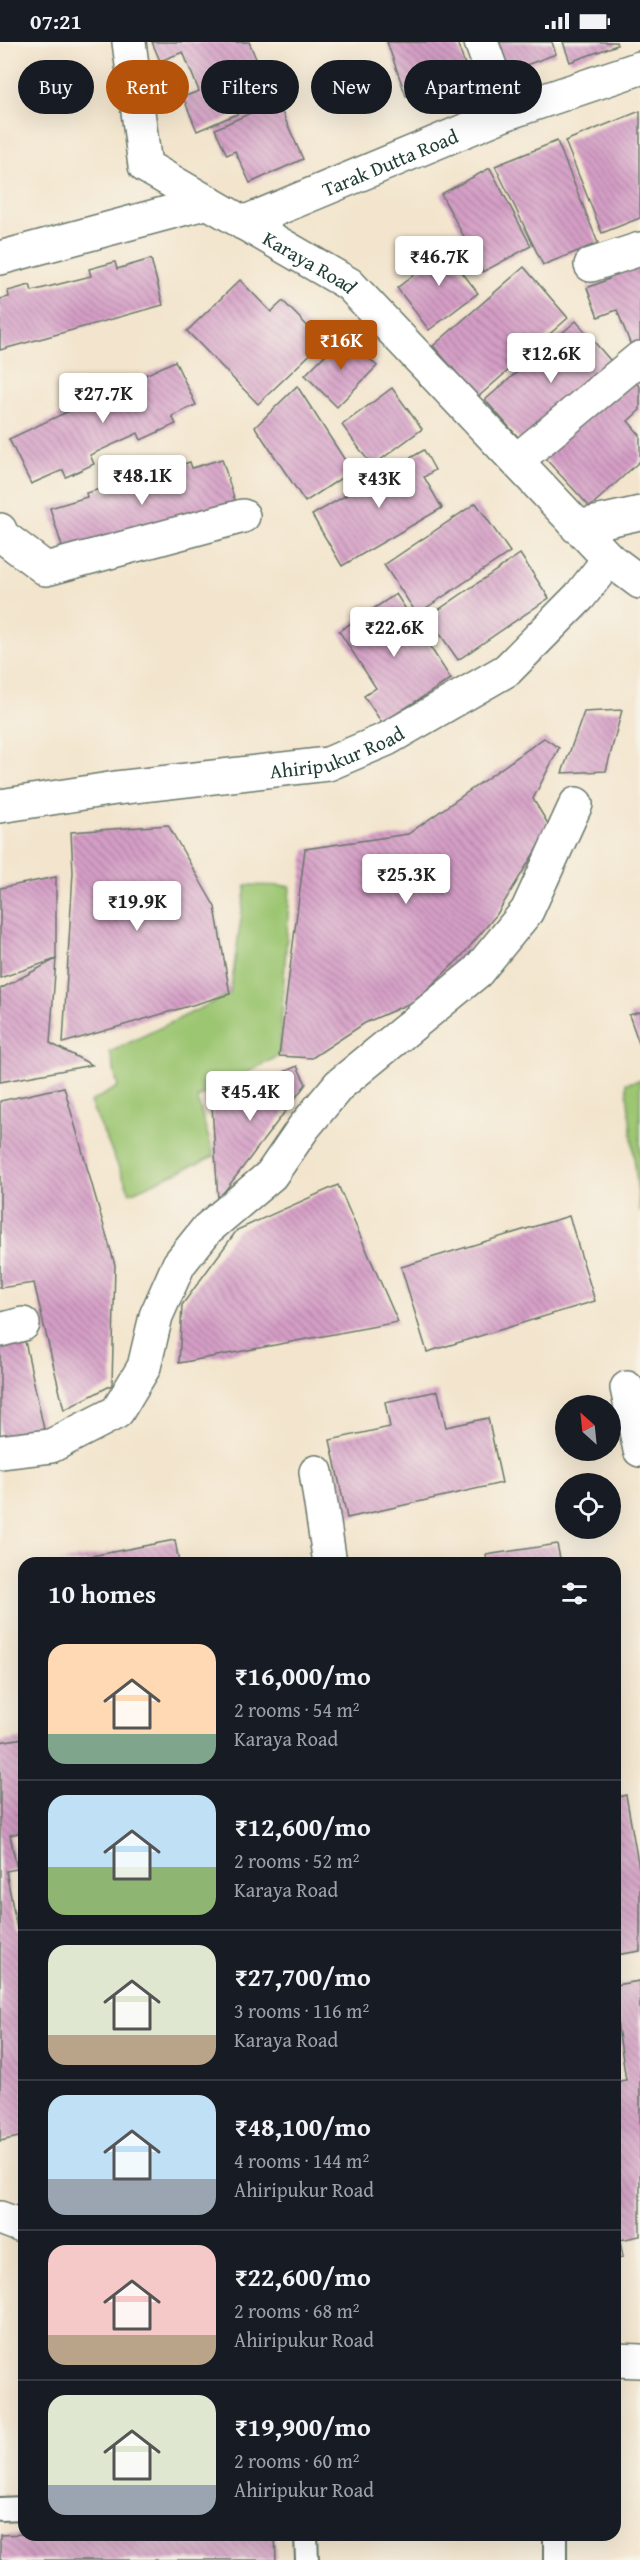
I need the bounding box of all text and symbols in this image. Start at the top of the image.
text: 07:21 [30,5,82,37]
chip: Buy [18,60,94,114]
chip: Rent [106,60,189,114]
chip: Filters [201,60,299,114]
chip: New [311,60,392,114]
chip: Apartment [404,60,542,114]
street label: Tarak Dutta Road [317,120,462,203]
street label: Karaya Road [258,223,365,300]
pin: ₹46.7K [390,236,488,287]
text: ₹46.7K [409,241,469,270]
pin: ₹16K [305,320,377,371]
text: ₹16K [319,325,363,354]
pin: ₹12.6K [502,333,600,384]
text: ₹12.6K [521,338,581,367]
pin: ₹27.7K [54,373,152,424]
text: ₹27.7K [73,378,133,407]
pin: ₹48.1K [93,455,191,506]
pin: ₹43K [343,458,415,509]
text: ₹48.1K [112,460,172,489]
text: ₹43K [357,463,401,492]
pin: ₹22.6K [345,607,443,658]
text: ₹22.6K [364,612,424,641]
street label: Ahiripukur Road [268,718,409,785]
pin: ₹25.3K [357,854,455,905]
text: ₹25.3K [376,859,436,888]
pin: ₹19.9K [88,881,186,932]
text: ₹19.9K [107,886,167,915]
pin: ₹45.4K [201,1071,299,1122]
text: ₹45.4K [220,1076,280,1105]
north arrow [555,1395,621,1461]
map controls [555,1395,621,1539]
button: locate [555,1473,621,1539]
text: 10 homes [48,1574,156,1613]
icon: filters [558,1577,591,1610]
text: ₹16,000/mo [234,1656,371,1695]
icon: home [96,1668,168,1740]
text: 2 rooms · 54 m² [234,1695,360,1724]
text: Karaya Road [234,1724,338,1753]
text: ₹12,600/mo [234,1807,371,1846]
icon: home [96,1819,168,1891]
text: 2 rooms · 52 m² [234,1846,360,1875]
text: Karaya Road [234,1875,338,1904]
text: ₹27,700/mo [234,1957,371,1996]
icon: home [96,1969,168,2041]
text: 3 rooms · 116 m² [234,1996,369,2025]
text: Karaya Road [234,2025,338,2054]
text: ₹48,100/mo [234,2107,371,2146]
icon: home [96,2119,168,2191]
text: 4 rooms · 144 m² [234,2146,369,2175]
text: Ahiripukur Road [234,2175,374,2204]
text: ₹22,600/mo [234,2257,371,2296]
icon: home [96,2269,168,2341]
text: 2 rooms · 68 m² [234,2296,360,2325]
text: Ahiripukur Road [234,2325,374,2354]
text: ₹19,900/mo [234,2407,371,2446]
icon: home [96,2419,168,2491]
text: 2 rooms · 60 m² [234,2446,360,2475]
text: Ahiripukur Road [234,2475,374,2504]

